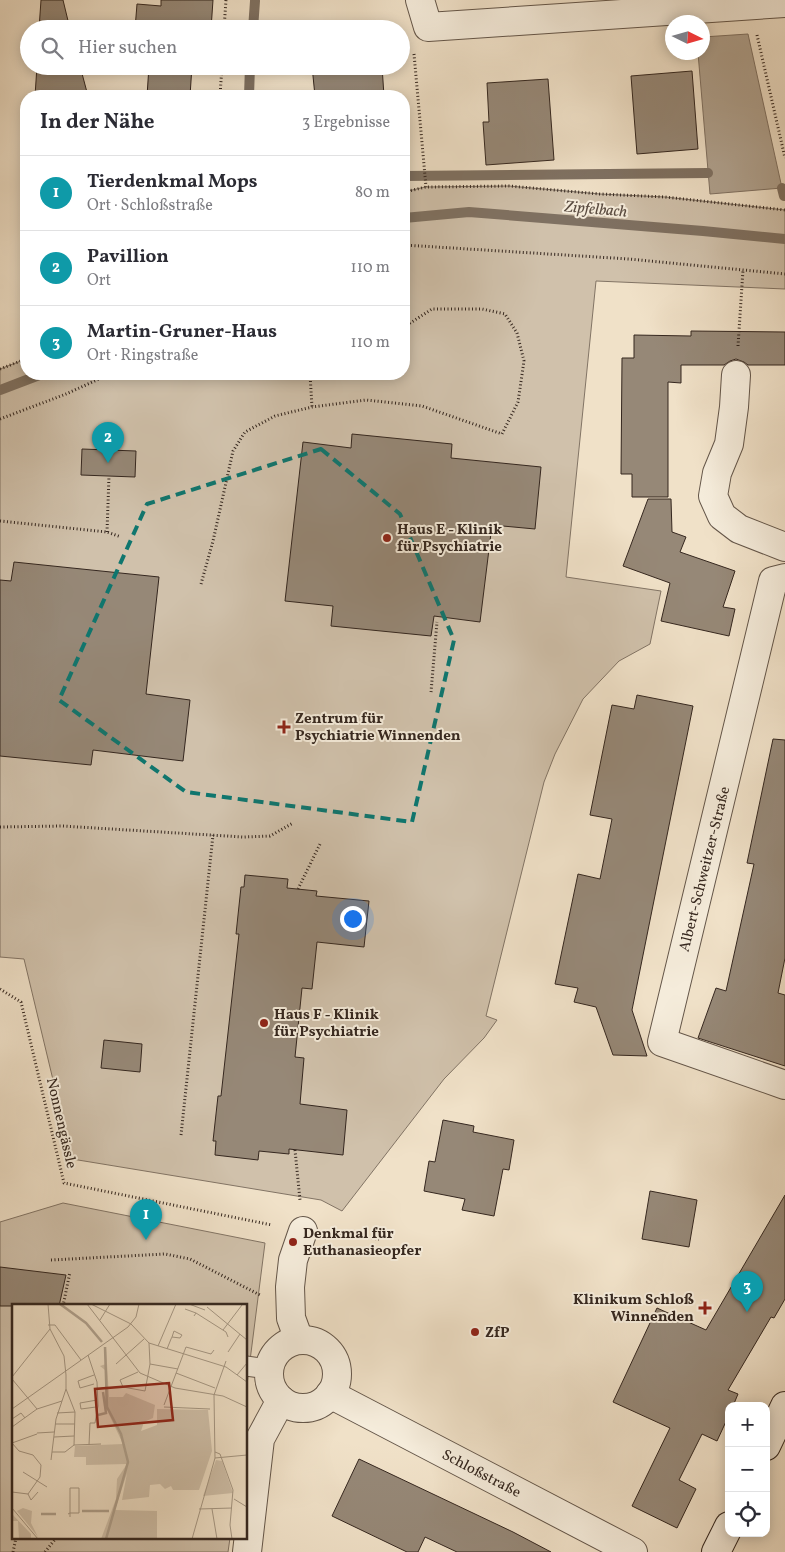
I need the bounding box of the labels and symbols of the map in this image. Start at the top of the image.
north arrow [665,15,710,60]
water label: Zipfelbach [563,196,628,224]
pin: 2 [92,422,124,463]
place label: Haus E - Klinik für Psychiatrie [397,520,502,558]
marker: Haus E - Klinik für Psychiatrie [381,532,393,544]
place label: Zentrum für Psychiatrie Winnenden [295,709,461,747]
marker: Zentrum für Psychiatrie Winnenden [277,720,291,734]
street label: Albert-Schweitzer-Straße [675,784,736,954]
your location [340,906,366,932]
place label: Haus F - Klinik für Psychiatrie [274,1005,379,1043]
marker: Haus F - Klinik für Psychiatrie [258,1017,270,1029]
street label: Nonnengässle [40,1076,81,1171]
pin: 1 [130,1199,162,1240]
place label: Denkmal für Euthanasieopfer [303,1224,421,1262]
marker: Denkmal für Euthanasieopfer [287,1236,299,1248]
pin: 3 [731,1271,763,1312]
place label: Klinikum Schloß Winnenden [573,1290,694,1328]
marker: Klinikum Schloß Winnenden [698,1301,712,1315]
inset map [12,1304,248,1540]
place label: ZfP [485,1323,510,1344]
marker: ZfP [469,1326,481,1338]
street label: Schloßstraße [438,1445,524,1504]

